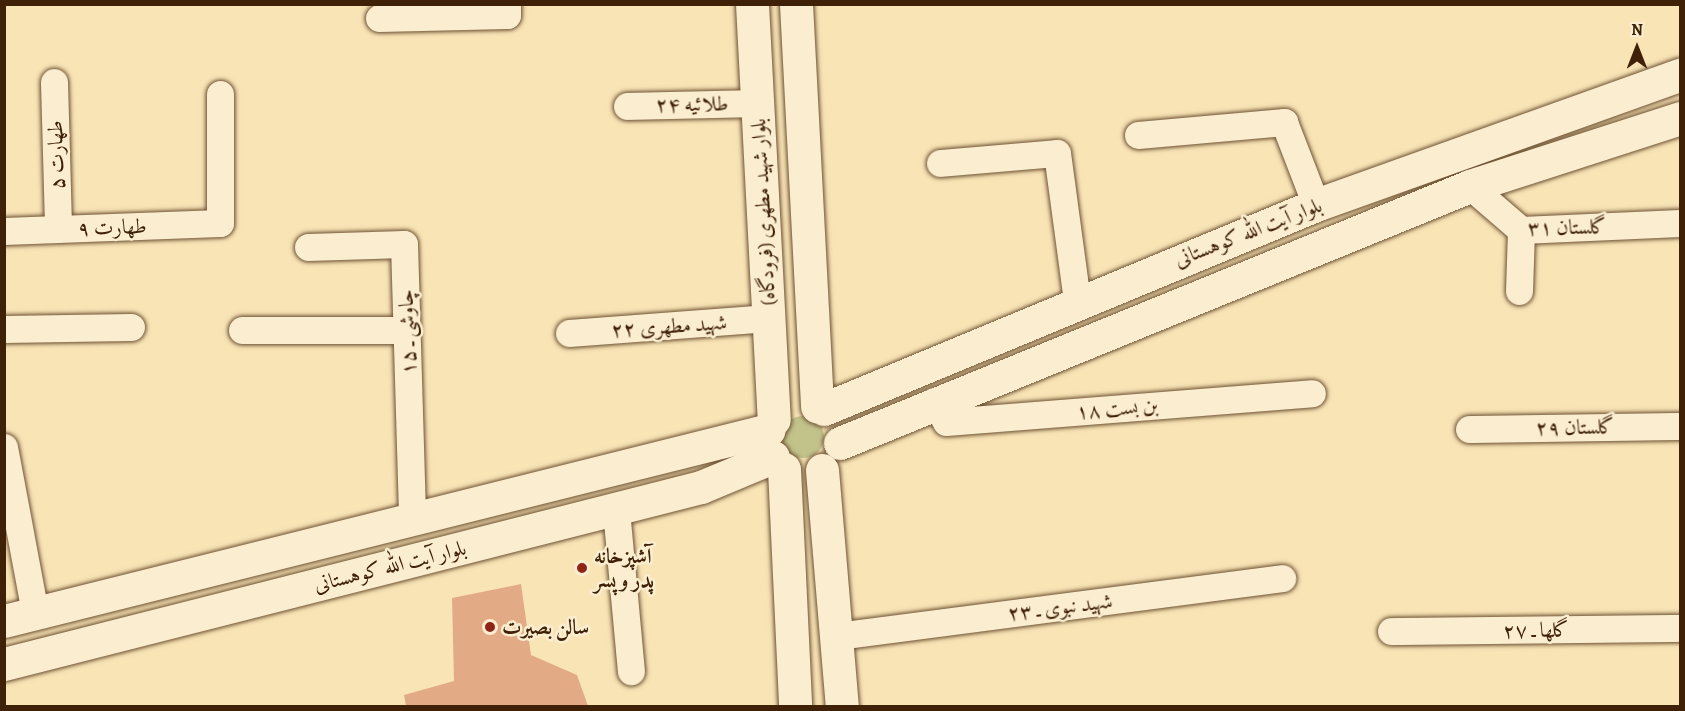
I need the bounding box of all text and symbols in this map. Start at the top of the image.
north arrow [1607,18,1667,78]
text: N [1631,19,1643,41]
street label: طلائیه ۲۴ [655,91,729,117]
street label: بلوار شهید مطهری (فرودگاه) [746,118,780,306]
street label: طهارت ۵ [42,120,70,190]
street label: بلوار آیت الله کوهستانی [1171,192,1325,272]
street label: طهارت ۹ [77,213,147,241]
street label: گلستان ۳۱ [1527,214,1607,240]
street label: چاوشی ـ ۱۵ [393,289,421,375]
street label: شهید مطهری ۲۲ [610,309,728,343]
street label: بن بست ۱۸ [1075,392,1159,424]
street label: گلستان ۲۹ [1535,414,1615,440]
street label: بلوار آیت الله کوهستانی [311,535,469,597]
place label: آشپزخانه پدر و پسر [594,543,654,593]
marker: آشپزخانه پدر و پسر [575,561,589,575]
street label: شهید نبوی ـ ۲۳ [1006,588,1114,626]
place label: سالن بصیرت [502,614,589,640]
street label: گلها ـ ۲۷ [1503,617,1569,643]
marker: سالن بصیرت [483,620,497,634]

